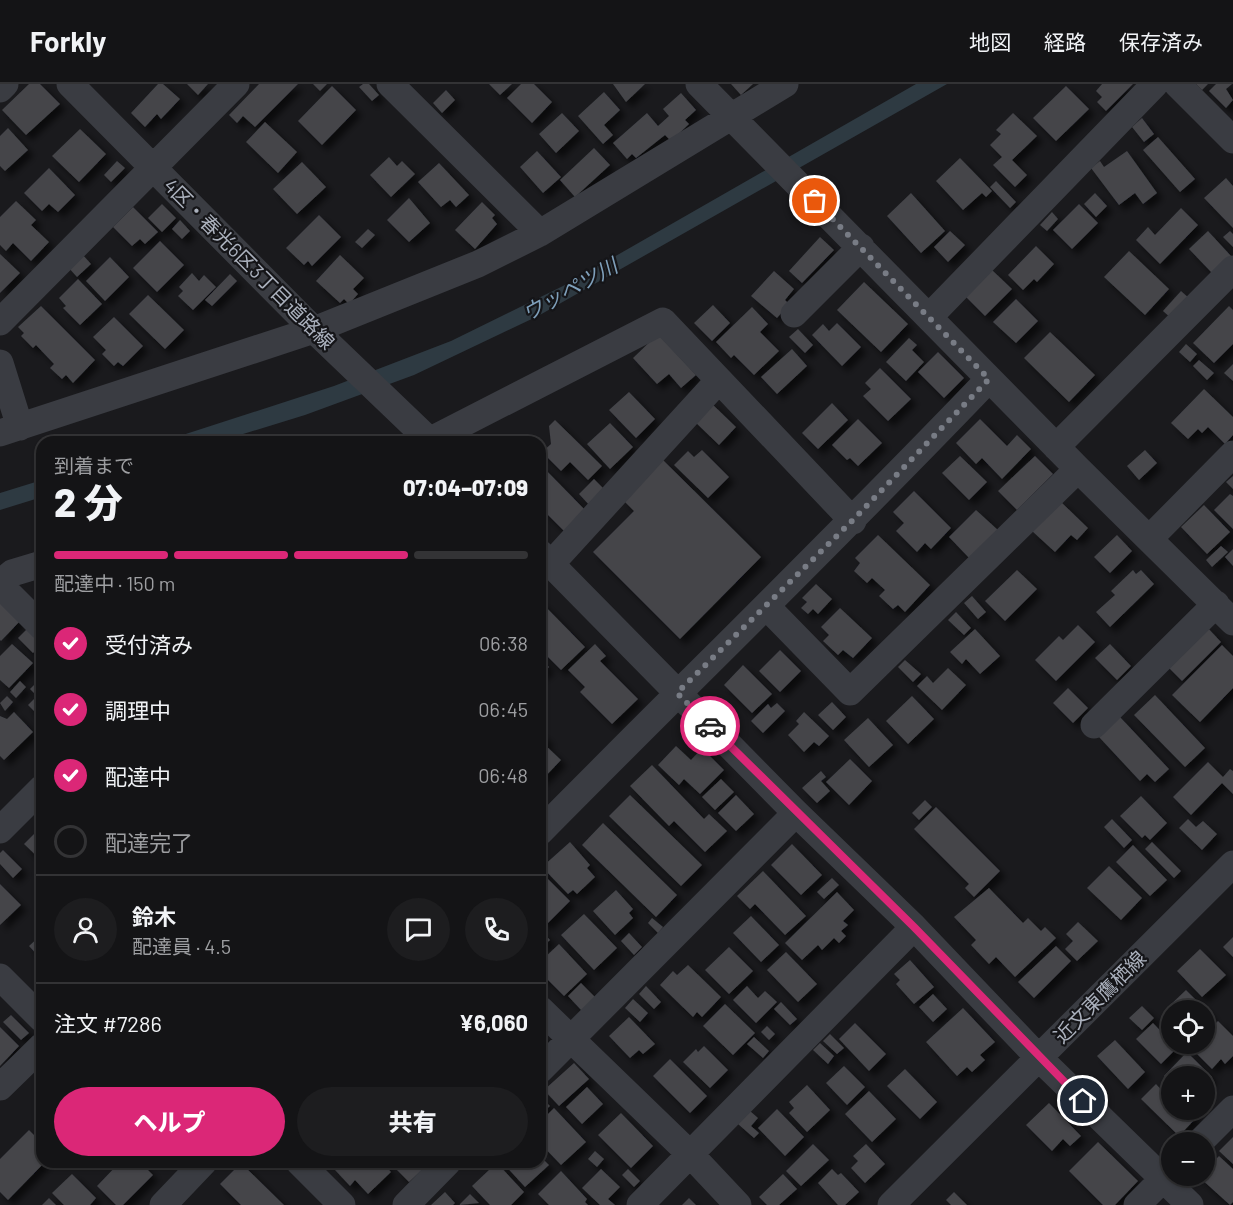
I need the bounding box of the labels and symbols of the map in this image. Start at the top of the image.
street label: 4区・春光6区3丁目道路線 [159,173,340,354]
pin [789,175,840,226]
water label: ウッペツ川 [517,251,623,325]
courier [680,696,740,756]
street label: 近文東鷹栖線 [1048,945,1150,1047]
pin [1057,1075,1108,1126]

